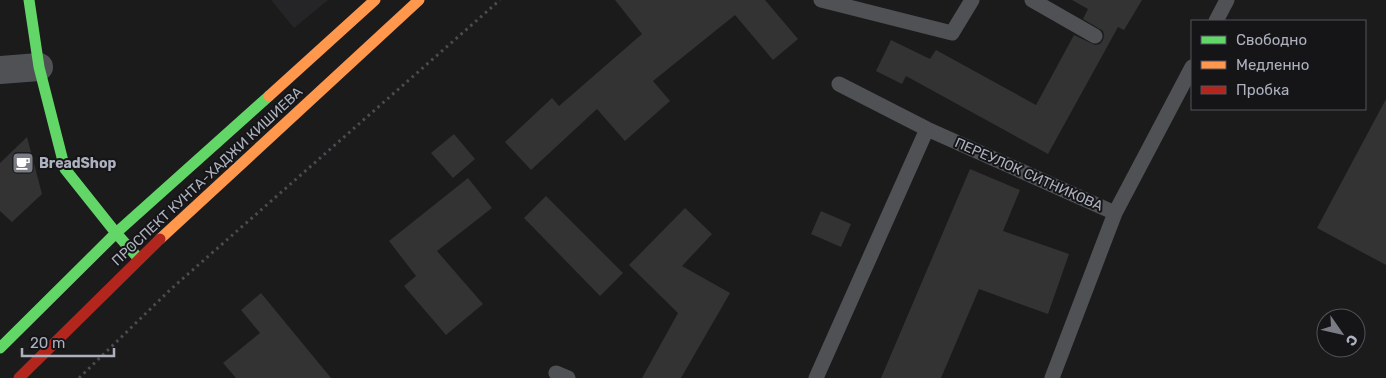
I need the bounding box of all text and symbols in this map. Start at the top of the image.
legend [1191,20,1366,110]
text: Свободно [1236,31,1307,49]
text: Медленно [1236,56,1309,74]
text: Пробка [1236,81,1289,99]
street label: ПРОСПЕКТ КУНТА-ХАДЖИ КИШИЕВА [109,83,307,269]
street label: ПЕРЕУЛОК СИТНИКОВА [952,134,1106,215]
cafe icon: BreadShop [11,151,35,175]
place label: BreadShop [39,155,116,172]
north arrow [1316,308,1366,358]
scale bar [22,326,115,358]
text: С [1341,331,1361,349]
text: 20 m [30,334,65,352]

